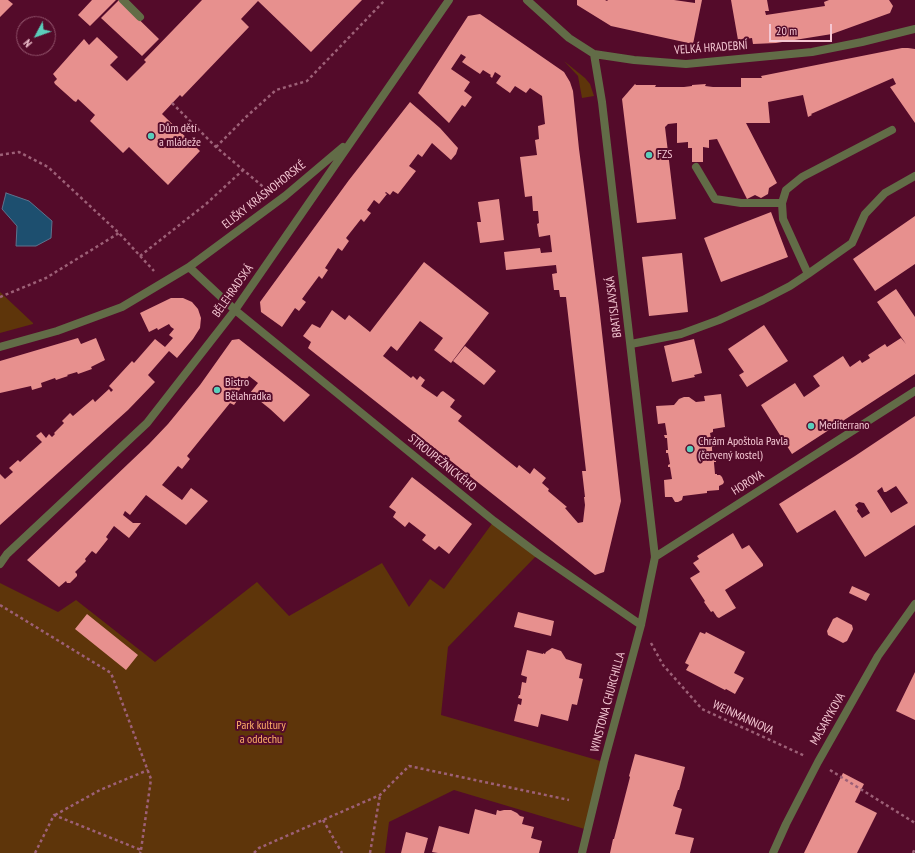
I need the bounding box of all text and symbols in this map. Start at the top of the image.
north arrow [16,16,56,56]
scale bar [771,16,834,42]
text: 20 m [776,23,797,38]
text: N [20,36,35,50]
street label: VELKÁ HRADEBNÍ [674,38,748,58]
place label: Dům dětí a mládeže [159,122,201,150]
marker: Dům dětí a mládeže [146,131,156,141]
place label: FZS [657,148,672,162]
marker: FZS [644,150,654,160]
street label: ELIŠKY KRÁSNOHORSKÉ [219,158,309,232]
street label: BĚLEHRADSKÁ [210,262,256,320]
street label: BRATISLAVSKÁ [603,276,625,338]
place label: Bistro Bělahradka [225,376,271,404]
marker: Bistro Bělahradka [212,385,222,395]
place label: Mediterrano [819,419,869,433]
marker: Mediterrano [806,421,816,431]
street label: STROUPEŽNICKÉHO [405,431,479,495]
place label: Chrám Apoštola Pavla (červený kostel) [698,435,788,463]
marker: Chrám Apoštola Pavla (červený kostel) [685,444,695,454]
street label: HOROVA [729,467,767,499]
street label: WINSTONA CHURCHILLA [588,651,628,753]
street label: MASARYKOVA [807,690,849,748]
street label: WEINMANNOVA [710,698,776,738]
park label: Park kultury a oddechu [236,719,286,747]

